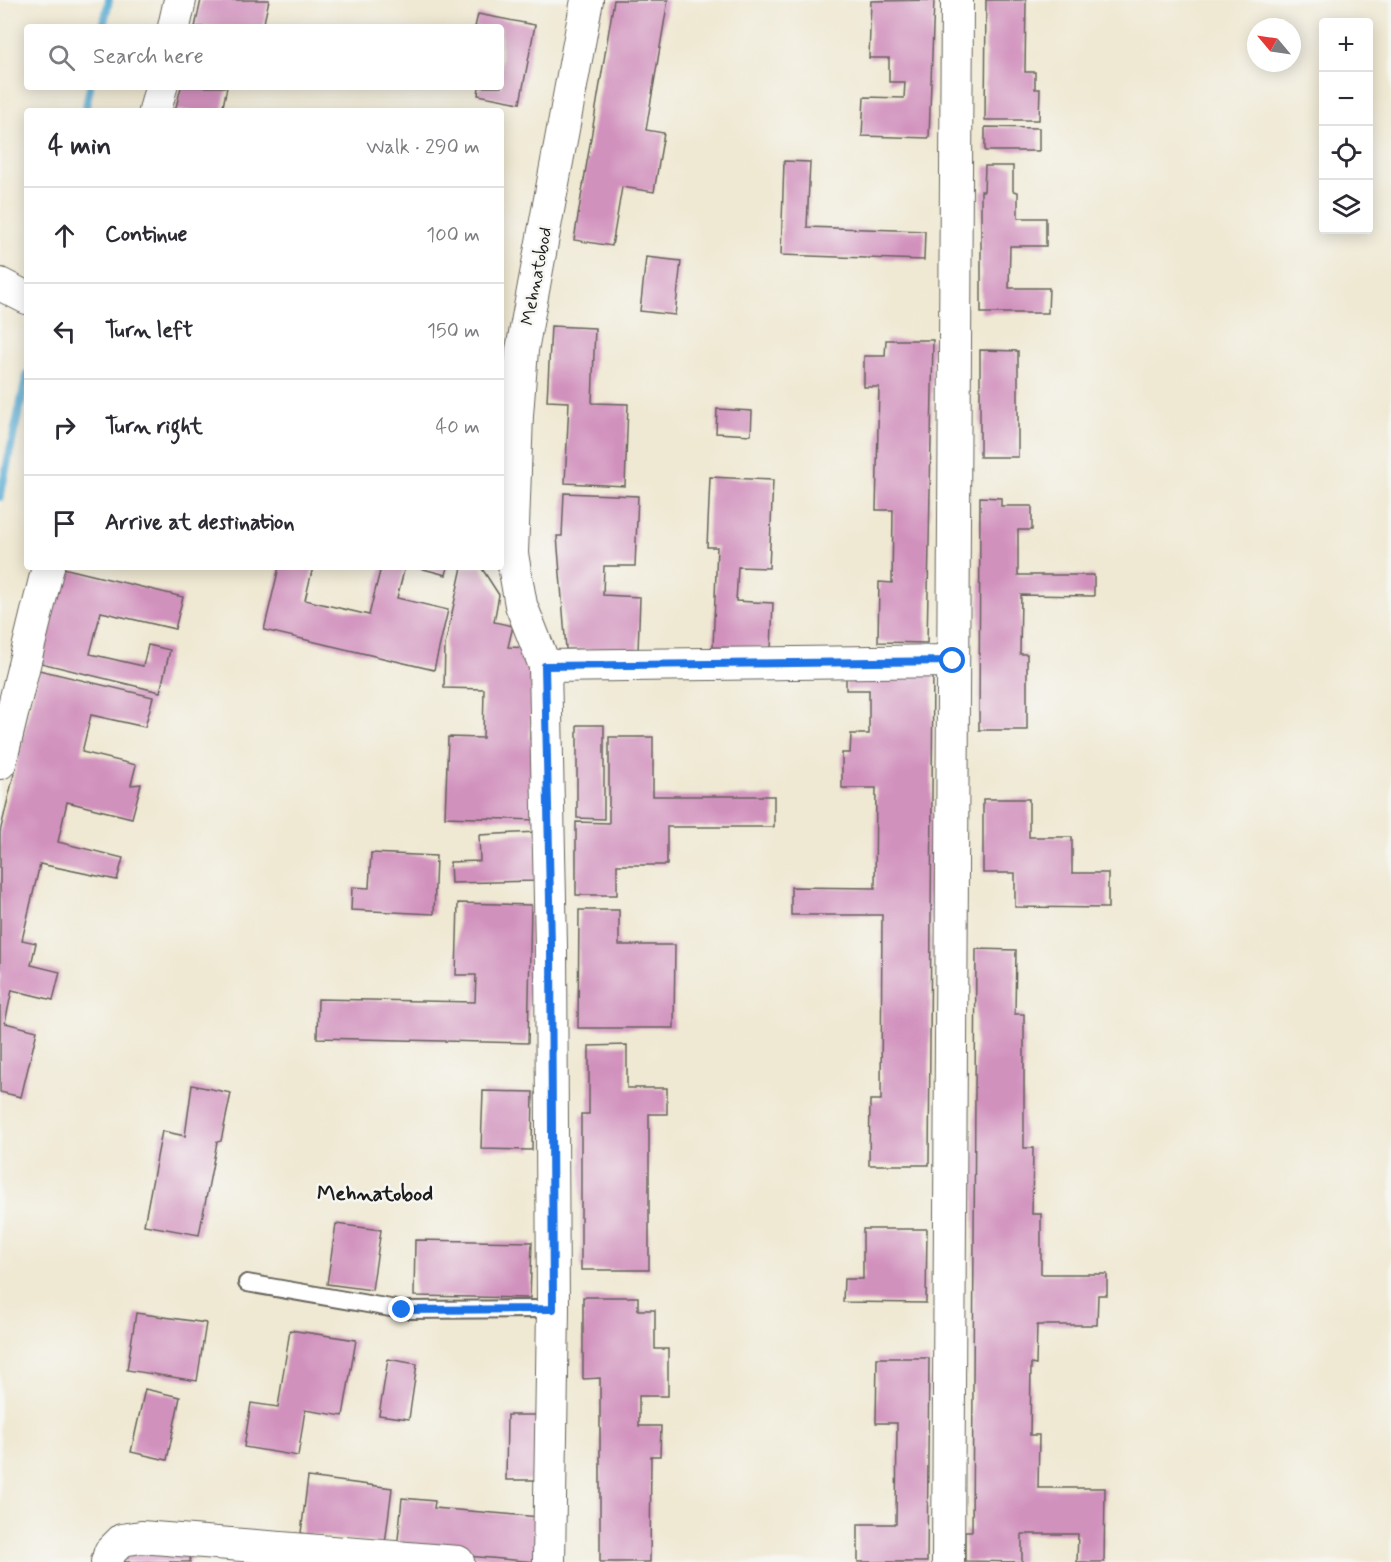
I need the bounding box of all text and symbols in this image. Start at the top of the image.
north arrow [1247,18,1301,72]
map controls [1319,18,1373,234]
button: + [1319,18,1373,72]
search box [24,24,504,90]
icon: search [45,41,78,74]
text: Search here [93,43,204,71]
button: − [1319,72,1373,126]
button: locate [1319,126,1373,180]
text: 4 min [48,130,111,164]
text: Walk · 290 m [366,134,480,161]
button: layers [1319,180,1373,234]
icon: ahead [48,219,81,252]
text: Continue [105,221,187,249]
text: 100 m [426,222,480,249]
street label: Mehnatobod [516,225,558,327]
icon: left [48,315,81,348]
text: Turn left [105,317,193,345]
text: 150 m [427,318,480,345]
icon: right [48,411,81,444]
text: Turn right [105,413,203,441]
text: 40 m [436,414,480,441]
icon: arrive [48,507,81,540]
text: Arrive at destination [105,509,295,537]
route start [939,647,965,673]
district label: Mehnatobod [317,1180,433,1208]
route end [388,1296,414,1322]

